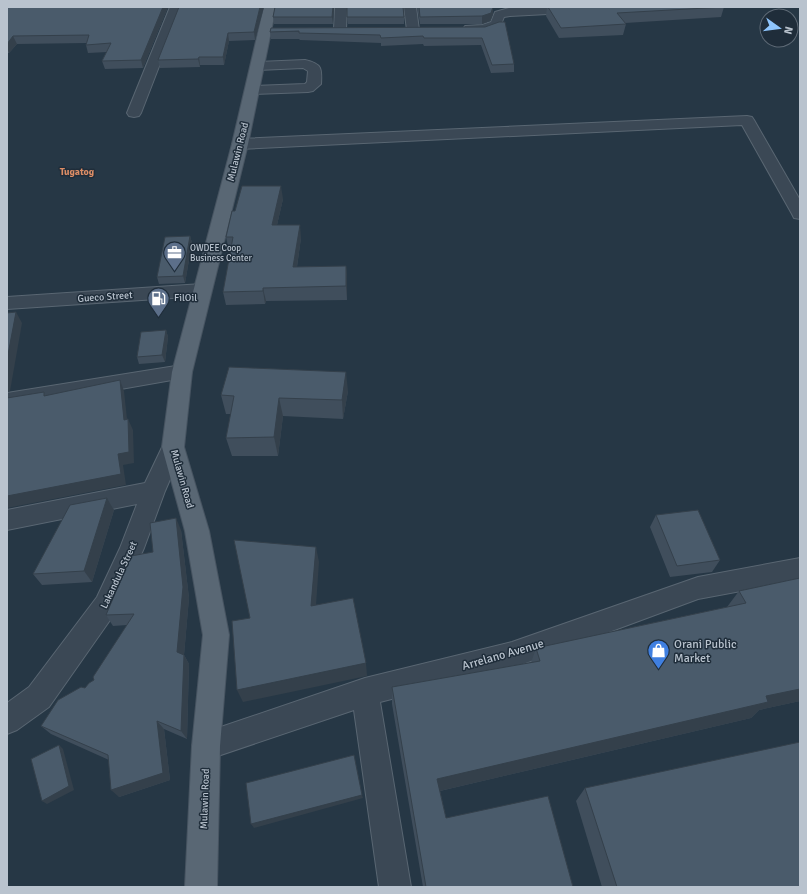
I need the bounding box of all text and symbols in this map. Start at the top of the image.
north arrow [759,8,799,48]
text: N [781,25,795,36]
street label: Mulawin Road [225,121,251,183]
district label: Tugatog [60,166,95,178]
office icon: OWDEE Coop Business Center [161,240,187,273]
place label: OWDEE Coop Business Center [190,243,252,264]
fuel station icon: FilOil [146,285,172,318]
street label: Gueco Street [77,289,133,305]
place label: FilOil [174,292,197,304]
street label: Mulawin Road [168,448,196,510]
street label: Lakandula Street [98,539,140,611]
street label: Arrelano Avenue [460,636,546,674]
place label: Orani Public Market [674,637,737,666]
shop icon: Orani Public Market [646,638,672,671]
street label: Mulawin Road [198,769,212,829]

